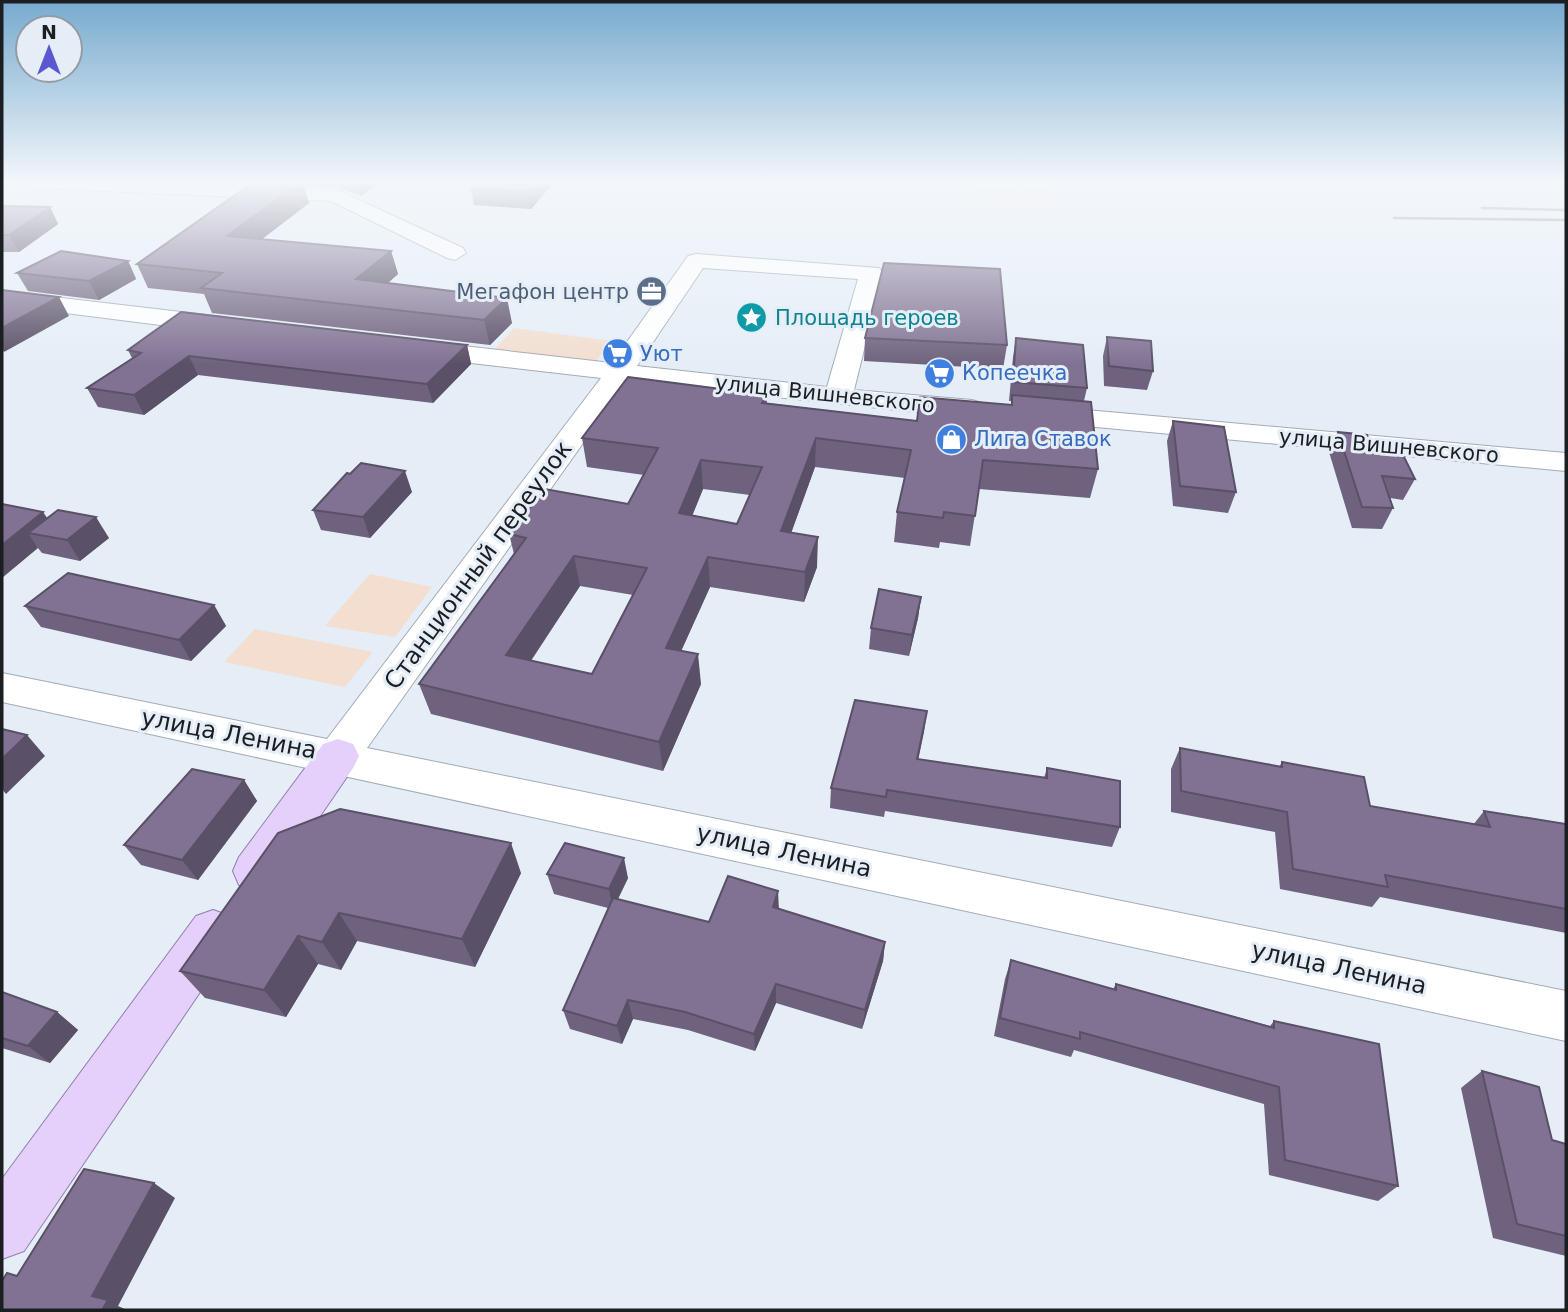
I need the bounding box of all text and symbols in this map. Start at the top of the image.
north arrow [14,14,84,84]
text: N [41,21,57,43]
office icon: Мегафон центр [635,275,669,309]
place label: Мегафон центр [456,280,629,304]
place icon: Площадь героев [735,301,769,335]
place label: Площадь героев [775,306,959,330]
supermarket icon: Уют [600,337,634,371]
place label: Уют [640,342,683,366]
supermarket icon: Копеечка [922,356,956,390]
place label: Копеечка [962,361,1067,385]
street label: улица Вишневского [714,371,936,417]
shop icon: Лига Ставок [934,422,968,456]
street label: улица Вишневского [1278,424,1500,468]
place label: Лига Ставок [974,427,1112,451]
street label: Станционный переулок [378,435,578,695]
street label: улица Ленина [139,703,319,765]
street label: улица Ленина [694,819,874,883]
street label: улица Ленина [1249,936,1429,1000]

